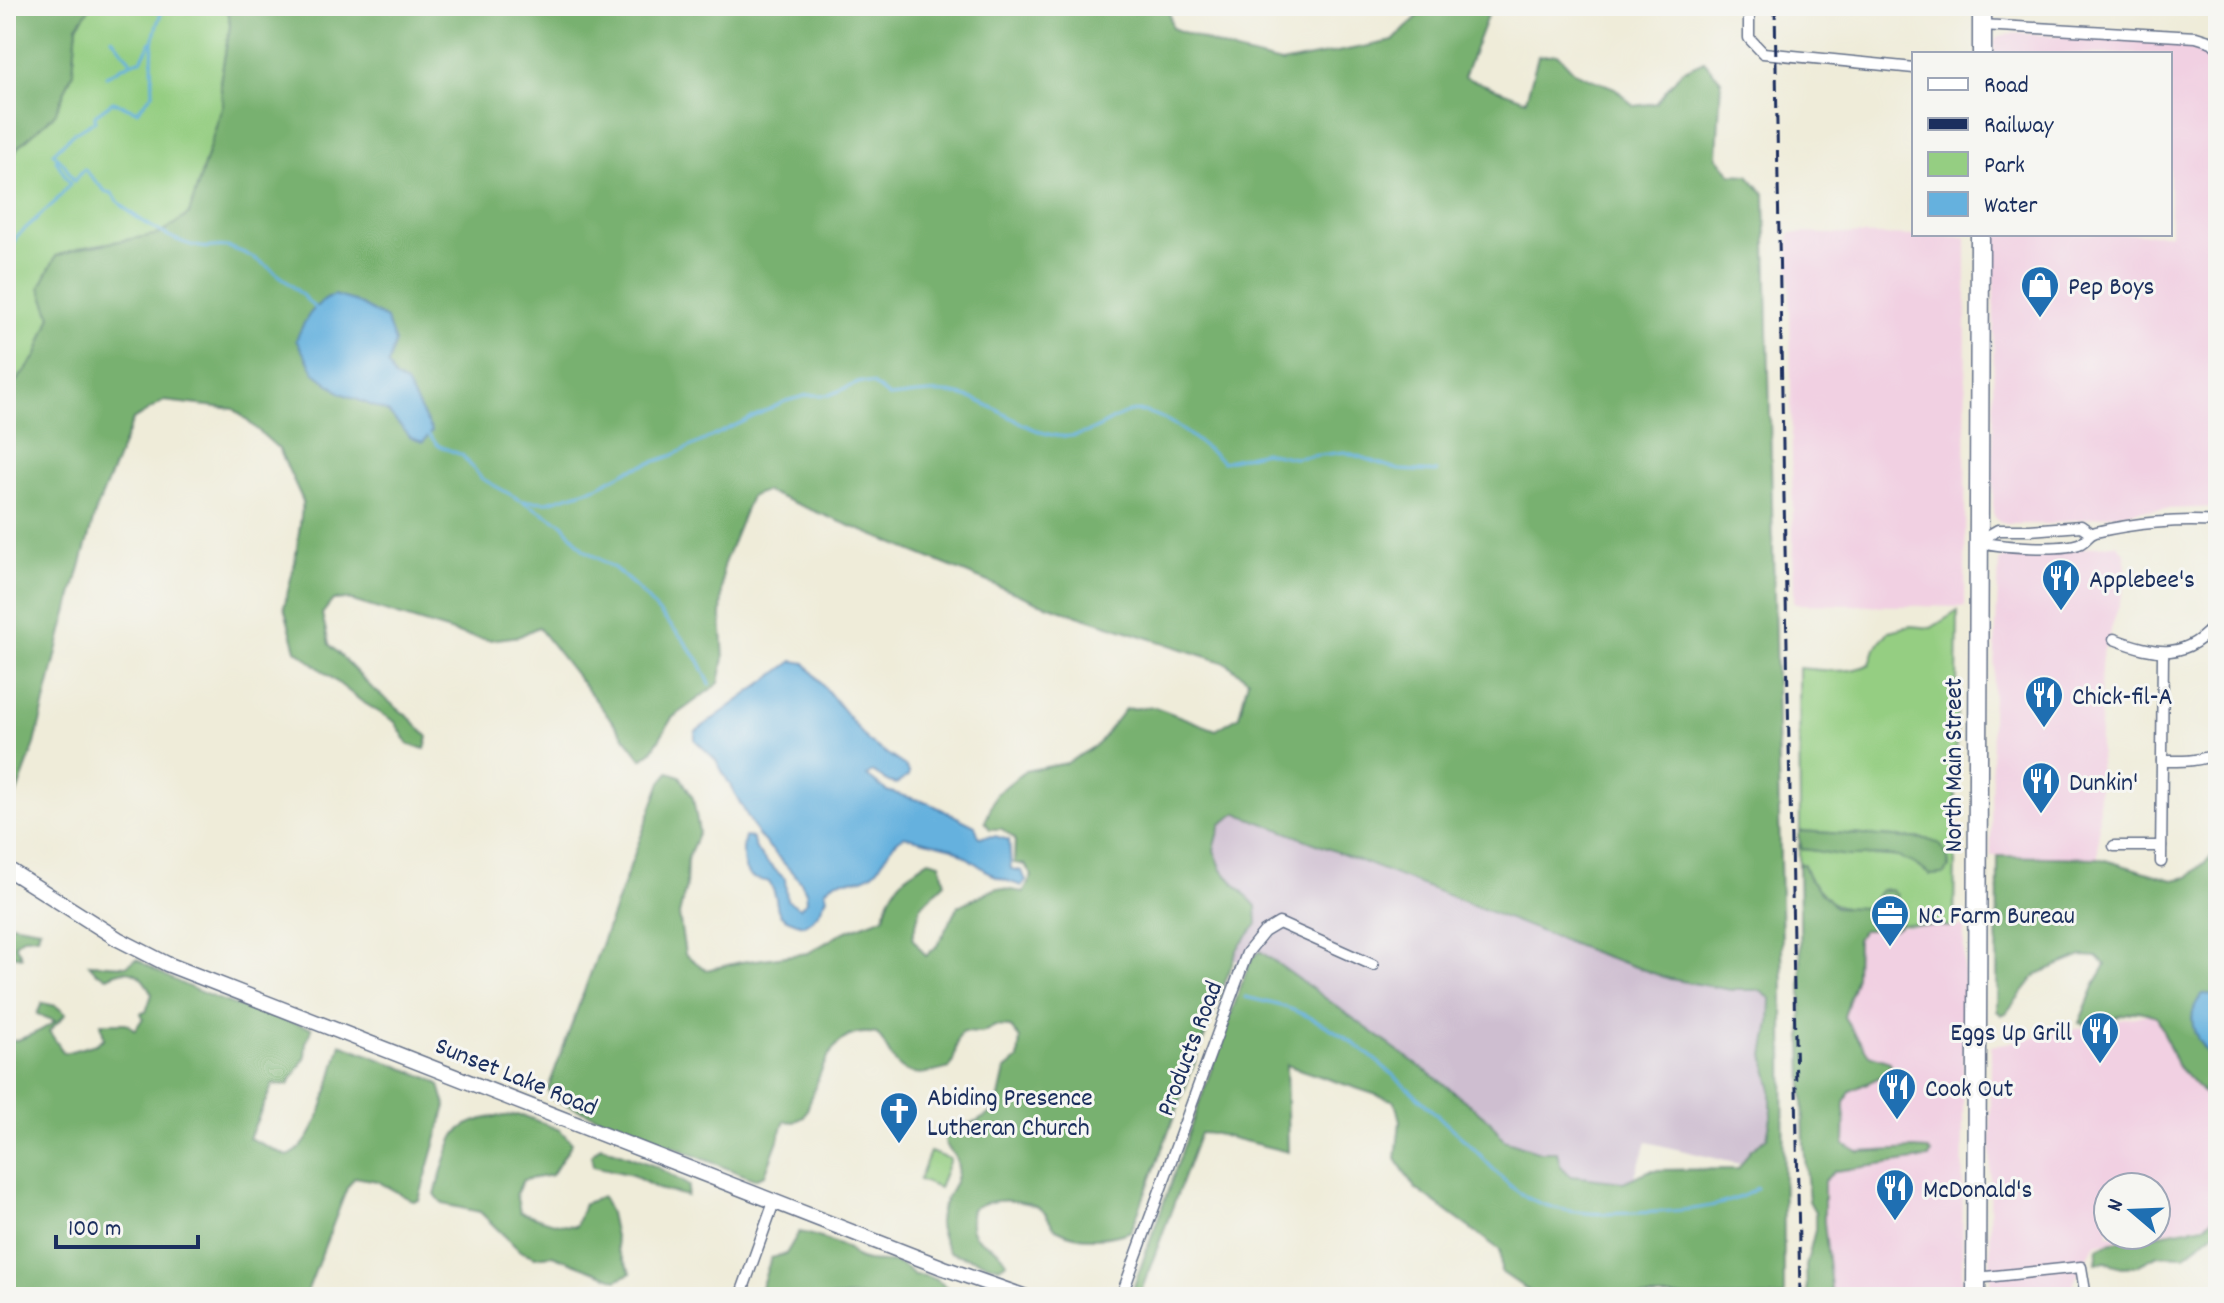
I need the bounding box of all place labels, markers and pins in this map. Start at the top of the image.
shop icon: Pep Boys [2019,264,2061,319]
place label: Pep Boys [2068,270,2155,307]
restaurant icon: Applebee's [2040,557,2082,612]
place label: Applebee's [2089,563,2195,600]
restaurant icon: Chick-fil-A [2023,674,2065,729]
place label: Chick-fil-A [2072,680,2173,717]
restaurant icon: Dunkin' [2020,760,2062,815]
place label: Dunkin' [2069,766,2138,803]
office icon: NC Farm Bureau [1869,893,1911,948]
place label: NC Farm Bureau [1918,899,2075,936]
restaurant icon: Eggs Up Grill [2079,1010,2121,1065]
place label: Eggs Up Grill [1950,1016,2072,1053]
restaurant icon: Cook Out [1876,1066,1918,1121]
place label: Cook Out [1925,1072,2014,1109]
place label: Abiding Presence Lutheran Church [927,1081,1093,1148]
church icon: Abiding Presence Lutheran Church [878,1090,920,1145]
restaurant icon: McDonald's [1874,1167,1916,1222]
place label: McDonald's [1923,1173,2032,1210]

